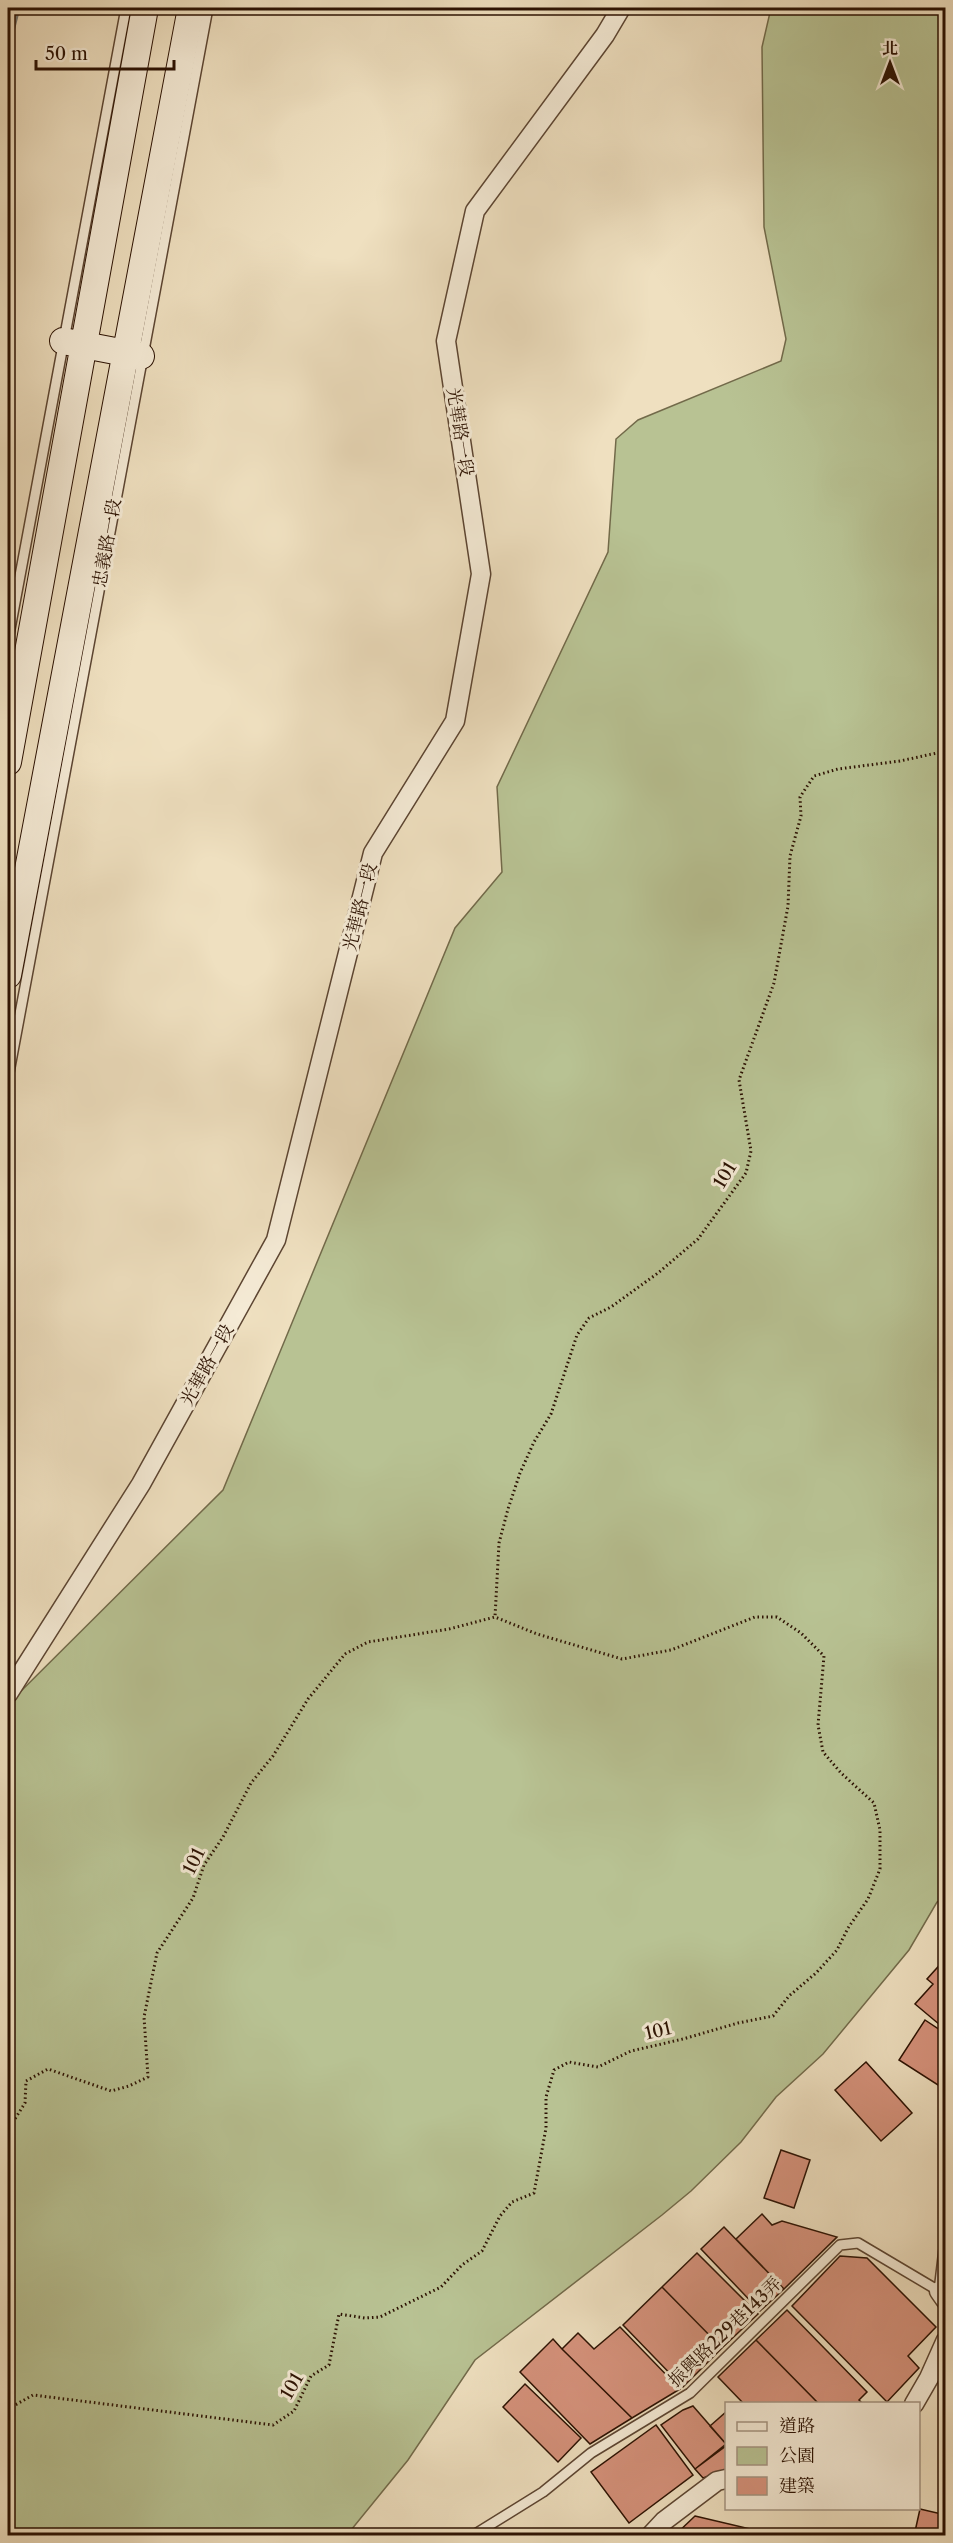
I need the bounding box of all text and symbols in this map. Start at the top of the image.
scale bar [36,33,174,71]
north arrow [860,33,920,93]
text: 北 [882,38,898,58]
text: 50 m [45,43,88,65]
street label: 光華路一段 [442,386,478,478]
street label: 忠義路一段 [88,497,126,589]
street label: 光華路一段 [338,861,382,953]
street label: 101 [709,1158,741,1192]
street label: 光華路一段 [176,1320,238,1410]
street label: 101 [178,1844,210,1878]
street label: 101 [643,2017,674,2045]
street label: 振興路229巷143弄 [664,2272,786,2392]
street label: 101 [276,2369,308,2403]
legend [725,2402,920,2510]
text: 道路 [779,2415,815,2437]
text: 公園 [779,2445,815,2467]
text: 建築 [779,2475,815,2497]

